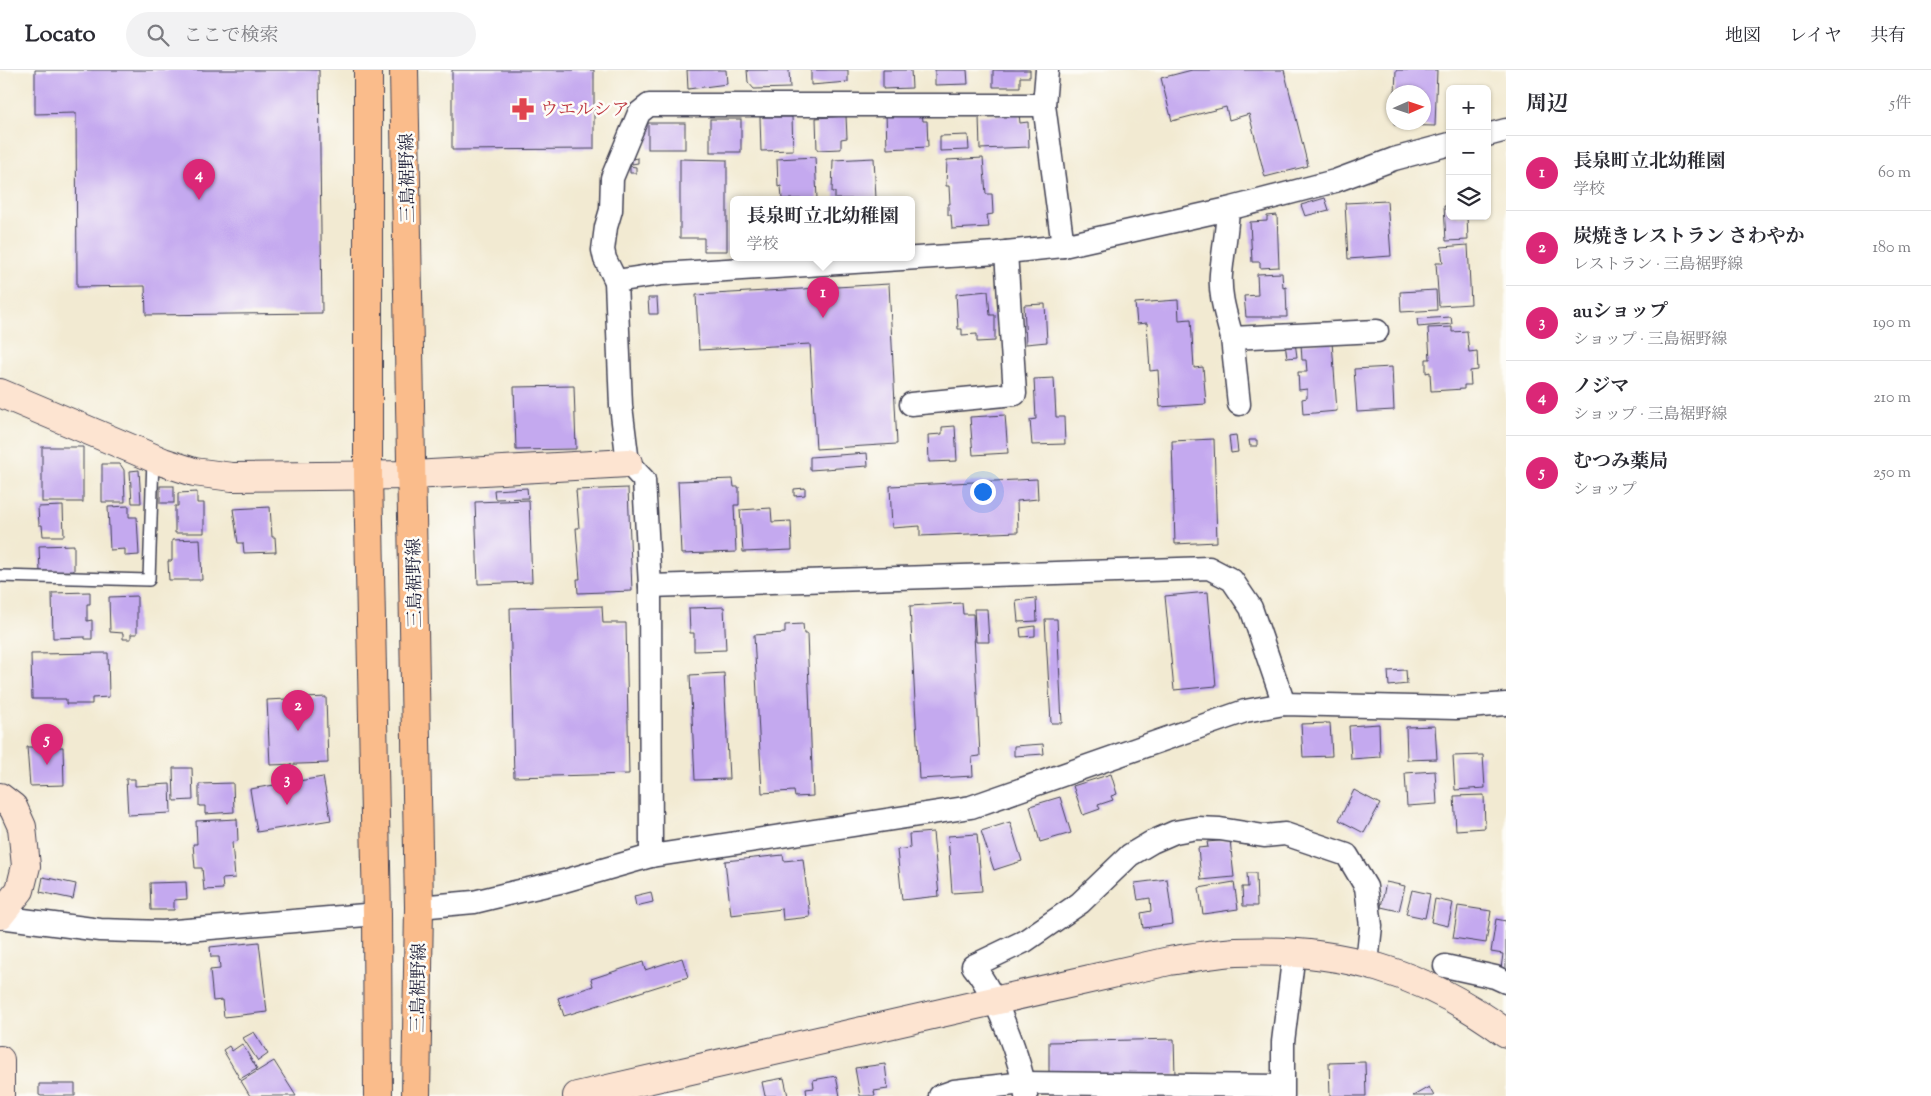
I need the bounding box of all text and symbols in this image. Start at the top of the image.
search box [126,12,476,57]
text: Locato [25,18,96,52]
icon: search [144,21,172,49]
text: ここで検索 [184,23,279,50]
text: 地図 [1725,24,1761,50]
text: レイヤ [1789,24,1842,50]
text: 共有 [1870,24,1906,50]
north arrow [1386,85,1431,130]
map controls [1446,85,1491,220]
button: + [1446,85,1491,130]
text: 周辺 [1526,90,1568,120]
text: 5件 [1890,93,1911,116]
pharmacy icon: ウエルシア [510,96,536,122]
place label: ウエルシア [540,98,630,124]
button: − [1446,130,1491,175]
street label: 三島裾野線 [395,133,423,223]
text: 長泉町立北幼稚園 [1573,149,1725,176]
pin: 4 [183,159,215,200]
text: 1 [1539,162,1545,185]
text: 60 m [1878,162,1911,185]
button: layers [1446,175,1491,220]
text: 学校 [1573,179,1605,202]
popup [730,196,915,261]
text: 長泉町立北幼稚園 [746,204,899,231]
text: 炭焼きレストラン さわやか [1573,224,1804,251]
text: 学校 [746,234,779,257]
text: 2 [1538,237,1546,260]
text: 180 m [1872,237,1911,260]
text: レストラン · 三島裾野線 [1573,254,1743,277]
pin: 1 [807,277,839,318]
text: auショップ [1573,299,1668,326]
text: 3 [1539,312,1545,335]
text: 190 m [1873,312,1911,335]
text: ショップ · 三島裾野線 [1573,329,1728,352]
text: ノジマ [1573,374,1629,401]
text: 4 [1538,387,1546,410]
text: 210 m [1873,387,1911,410]
text: ショップ · 三島裾野線 [1573,404,1728,427]
text: むつみ薬局 [1573,449,1668,476]
text: 5 [1539,462,1545,485]
text: 250 m [1873,462,1911,485]
your location [970,479,996,505]
text: ショップ [1573,479,1637,502]
street label: 三島裾野線 [402,538,430,628]
pin: 2 [282,690,314,731]
pin: 5 [31,724,63,765]
pin: 3 [271,764,303,805]
street label: 三島裾野線 [406,943,434,1033]

